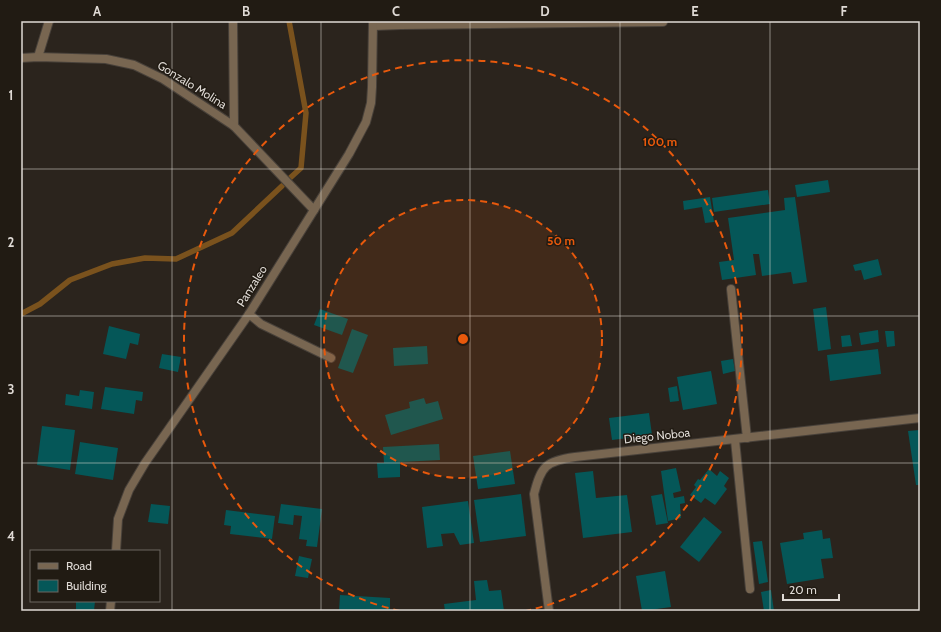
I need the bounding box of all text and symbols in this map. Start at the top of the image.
text: A [93,3,102,19]
text: B [242,3,250,19]
text: C [392,3,400,19]
text: D [540,3,550,19]
text: E [691,3,699,19]
text: F [841,3,848,19]
street label: Gonzalo Molina [155,57,230,112]
text: 1 [9,87,13,103]
text: 100 m [643,134,677,149]
text: 50 m [547,233,575,248]
text: 2 [8,234,15,250]
street label: Panzaleo [233,262,270,309]
centre of rings [456,332,470,346]
text: 3 [7,381,15,397]
street label: Diego Noboa [623,425,691,446]
text: 4 [7,528,15,544]
legend [30,550,160,602]
text: Road [66,558,92,573]
scale bar [783,576,839,602]
text: Building [66,578,108,593]
text: 20 m [789,582,817,597]

